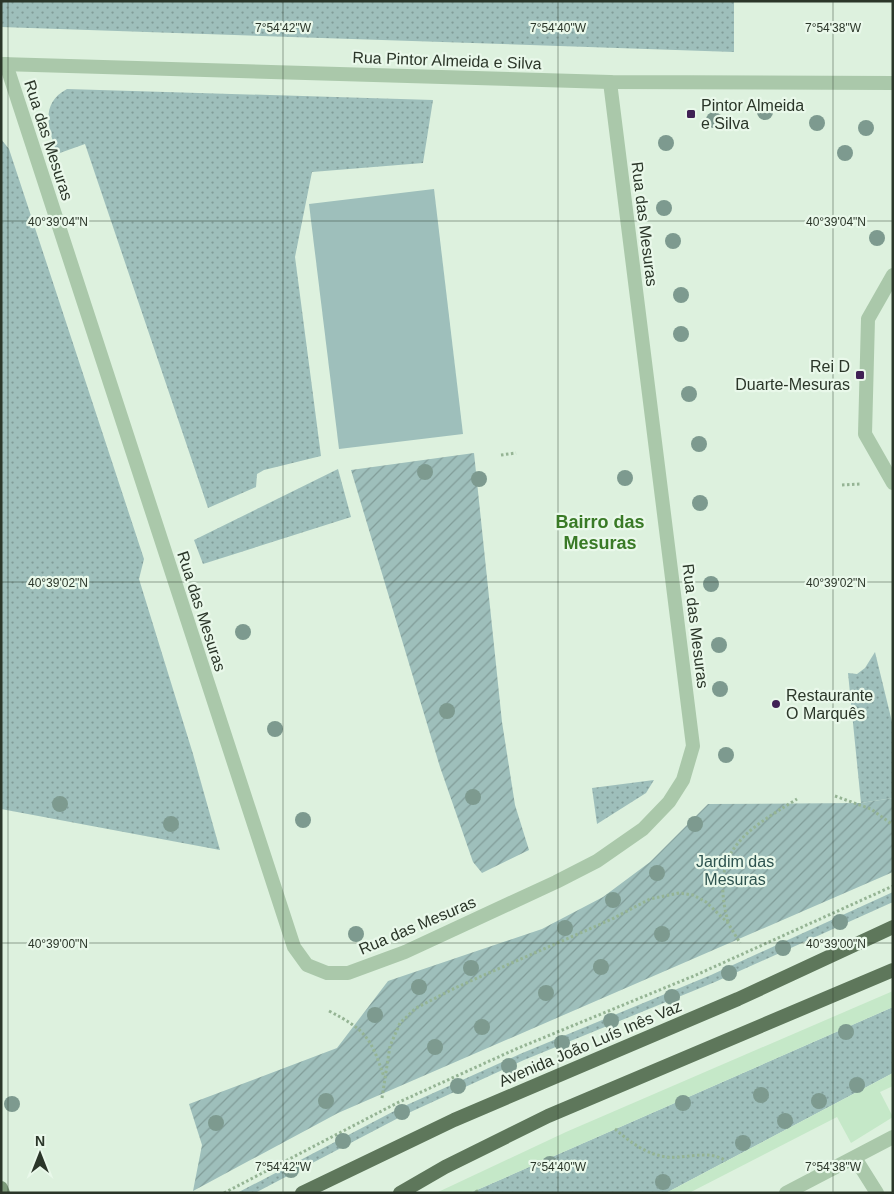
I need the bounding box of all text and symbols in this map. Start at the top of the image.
text: 7°54'42"W [255,21,312,35]
text: 7°54'40"W [530,21,587,35]
text: 7°54'38"W [805,21,862,35]
street label: Rua Pintor Almeida e Silva [352,49,542,72]
street label: Rua das Mesuras [21,78,76,202]
place label: Pintor Almeida e Silva [701,97,804,132]
marker: Pintor Almeida e Silva [685,108,697,120]
street label: Rua das Mesuras [628,161,661,287]
text: 40°39'04"N [28,215,88,229]
text: 40°39'04"N [806,215,866,229]
place label: Rei D Duarte-Mesuras [735,358,850,393]
marker: Rei D Duarte-Mesuras [854,369,866,381]
district label: Bairro das Mesuras [555,512,645,553]
street label: Rua das Mesuras [174,549,229,673]
street label: Rua das Mesuras [679,563,712,689]
text: 40°39'02"N [28,576,88,590]
text: 40°39'02"N [806,576,866,590]
place label: Restaurante O Marquês [786,687,873,722]
marker: Restaurante O Marquês [770,698,782,710]
park label: Jardim das Mesuras [696,853,774,888]
street label: Rua das Mesuras [356,893,478,958]
text: 40°39'00"N [28,937,88,951]
text: 40°39'00"N [806,937,866,951]
street label: Avenida João Luís Inês Vaz [496,997,684,1090]
north arrow [15,1129,65,1179]
text: N [35,1133,45,1149]
text: 7°54'42"W [255,1160,312,1174]
text: 7°54'40"W [530,1160,587,1174]
text: 7°54'38"W [805,1160,862,1174]

